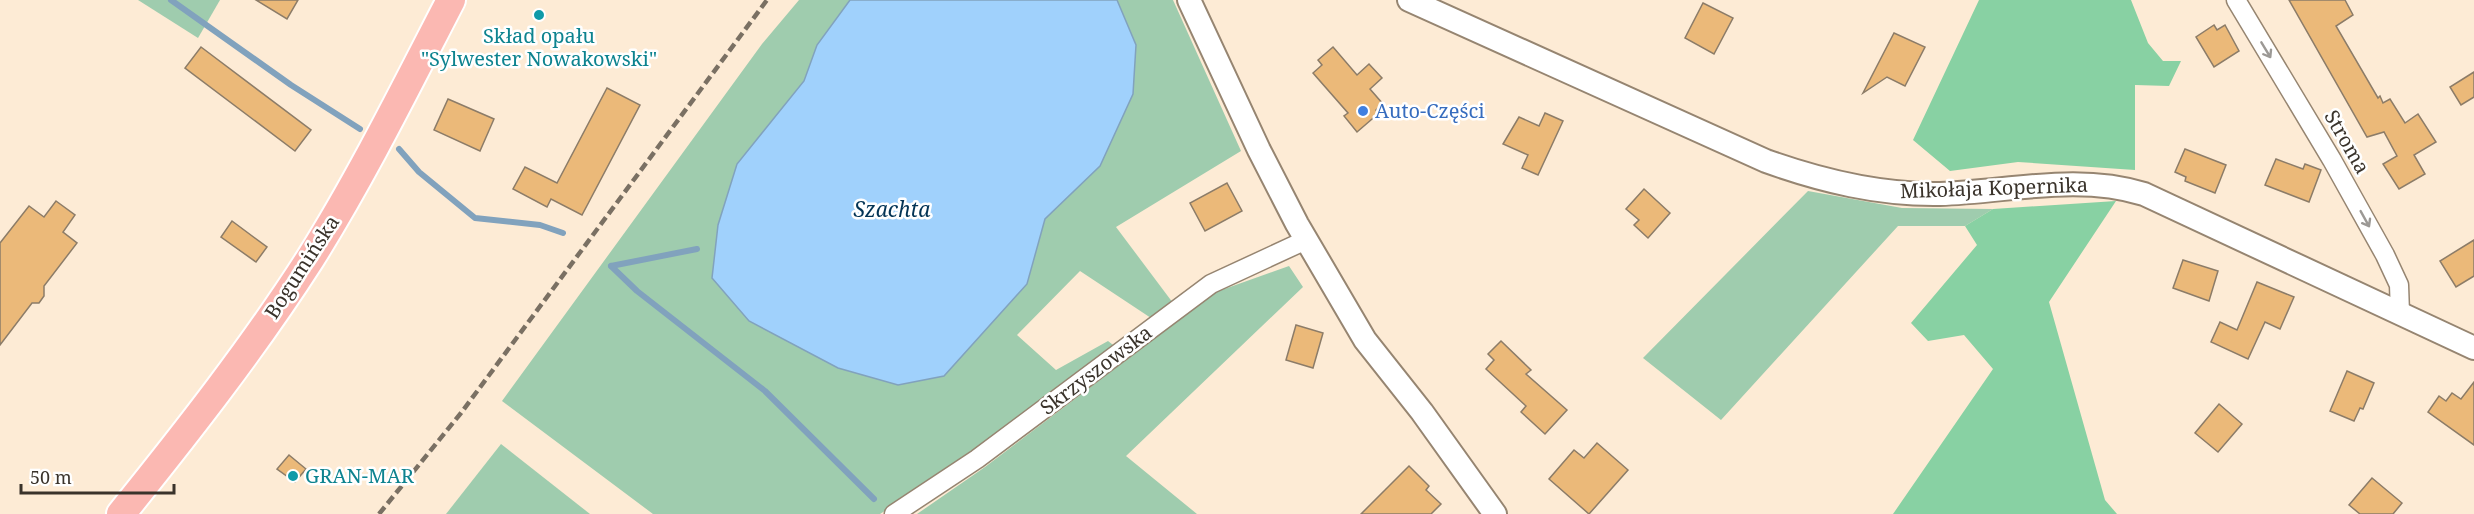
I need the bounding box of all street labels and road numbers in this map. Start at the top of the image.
street label: Stroma [2318,105,2376,178]
street label: Mikołaja Kopernika [1900,171,2088,204]
street label: Bogumińska [258,210,345,324]
street label: Skrzyszowska [1034,319,1157,421]

